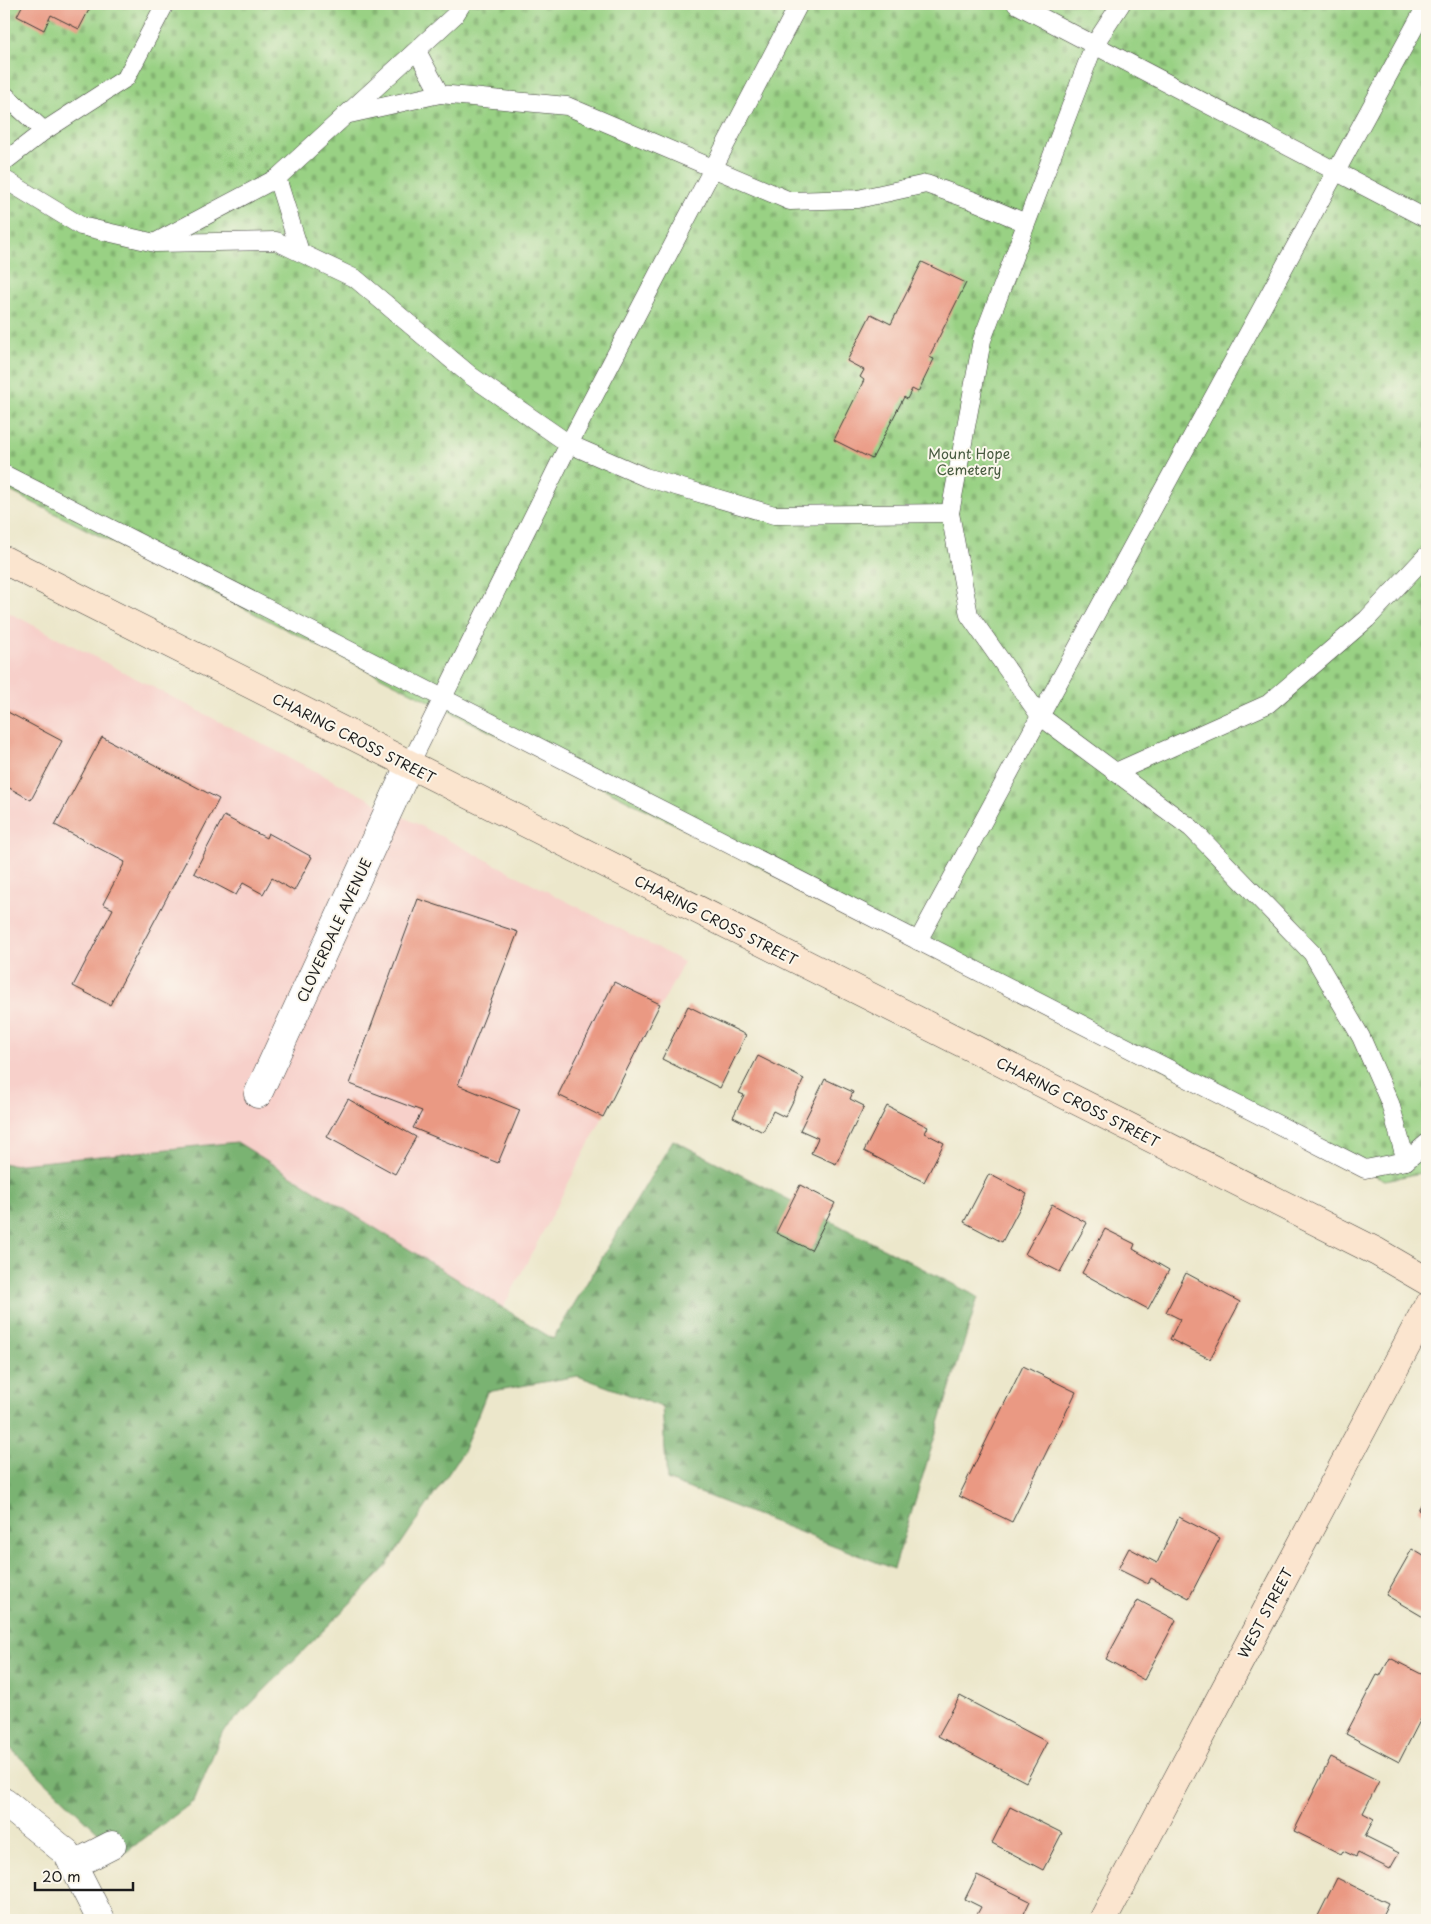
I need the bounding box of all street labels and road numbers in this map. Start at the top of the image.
street label: CHARING CROSS STREET [269,688,440,789]
street label: CLOVERDALE AVENUE [291,854,377,1006]
street label: CHARING CROSS STREET [631,870,802,971]
street label: CHARING CROSS STREET [993,1052,1164,1153]
street label: WEST STREET [1232,1564,1298,1662]

